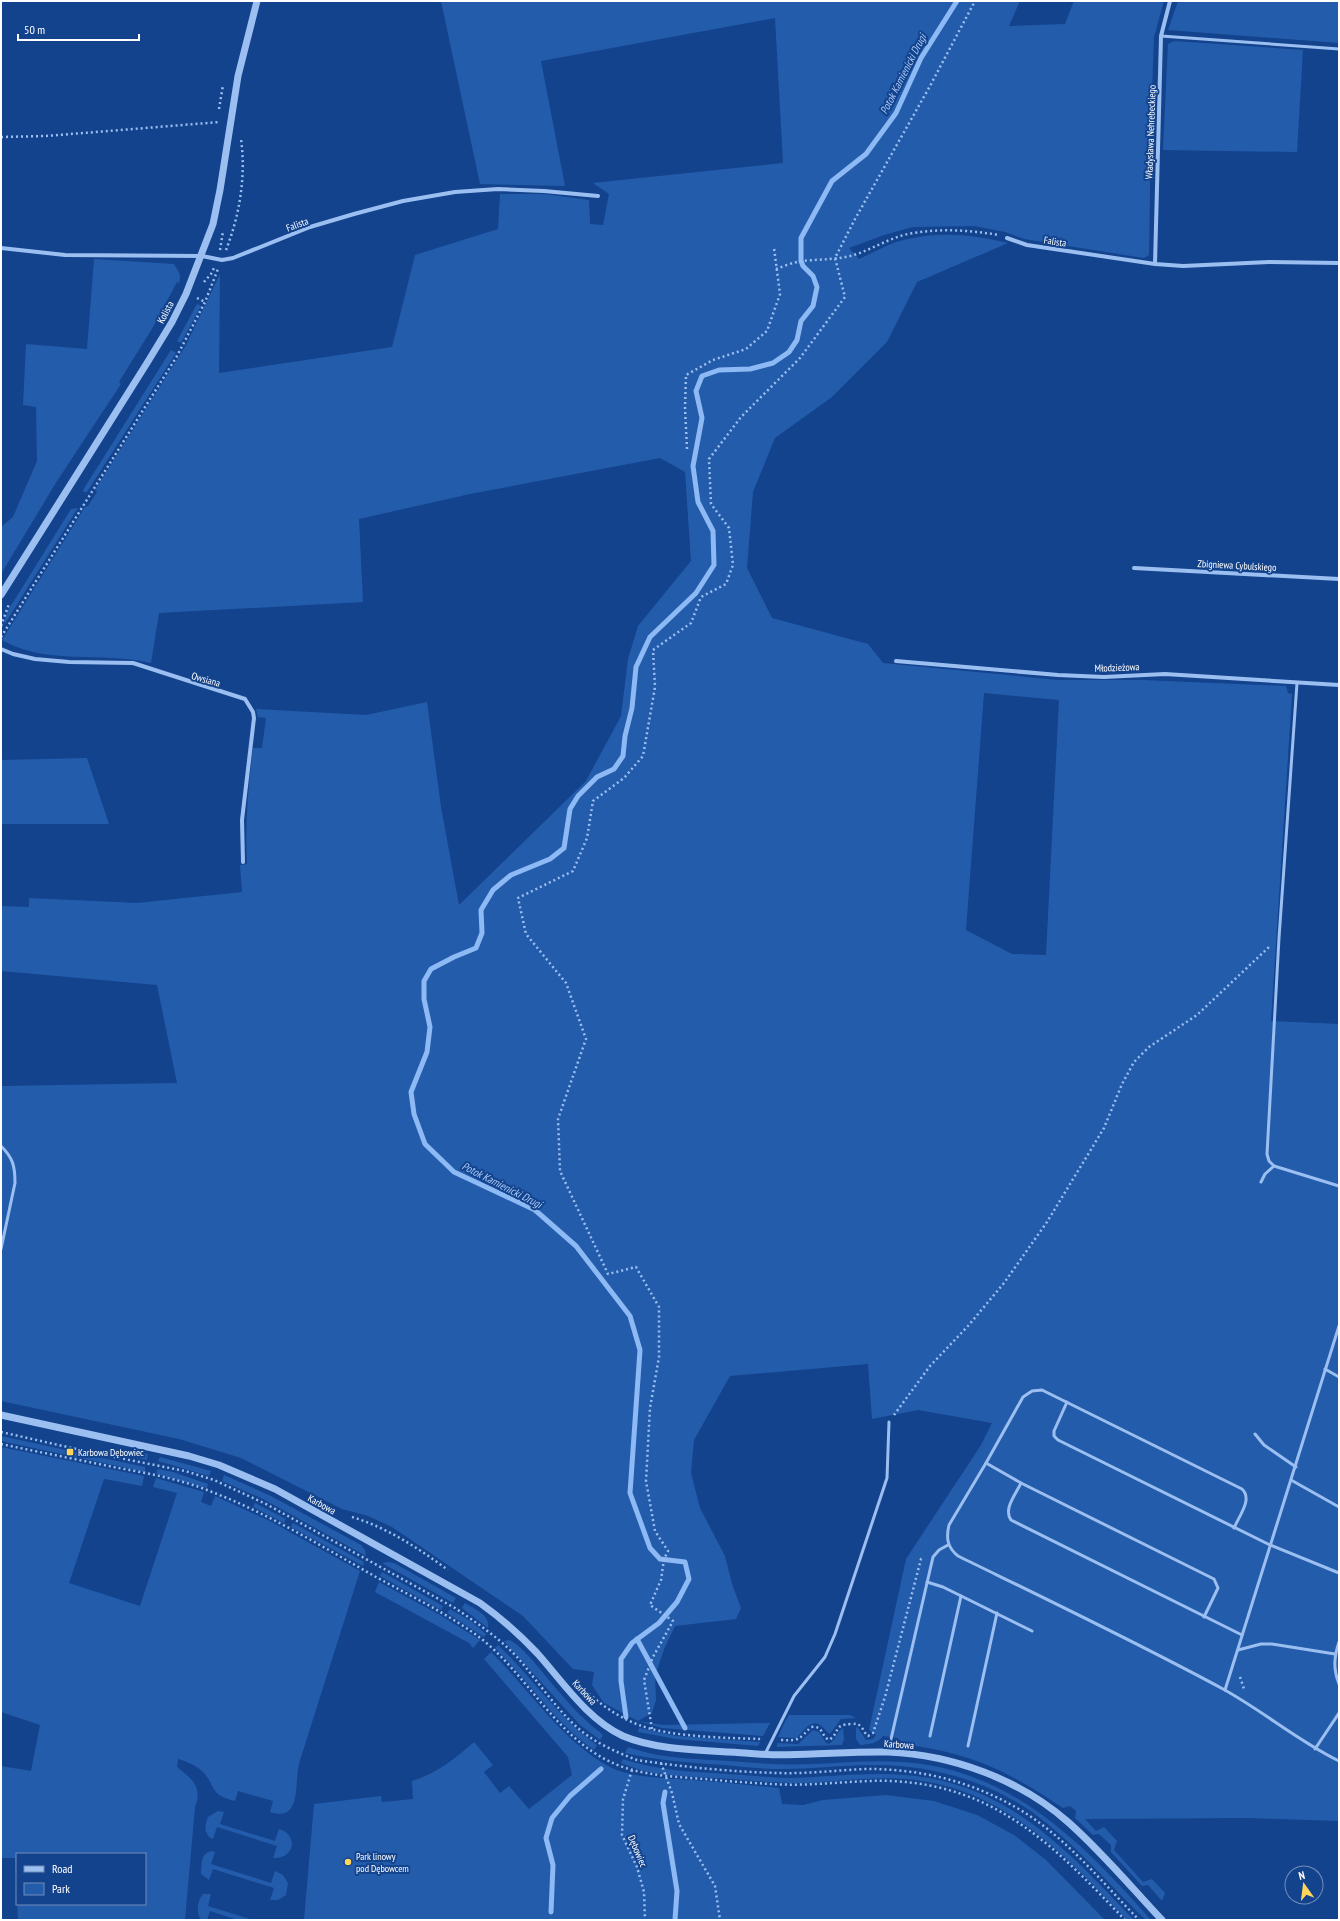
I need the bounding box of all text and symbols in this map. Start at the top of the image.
scale bar [18,16,139,42]
text: 50 m [24,22,45,37]
water label: Potok Kamienicki Drugi [877,30,930,116]
street label: Władysława Nehrebeckiego [1142,85,1159,179]
street label: Falista [284,214,310,234]
street label: Falista [1043,233,1067,250]
street label: Kolista [154,299,177,326]
street label: Zbigniewa Cybulskiego [1197,557,1277,574]
street label: Młodzieżowa [1094,660,1140,675]
street label: Owsiana [190,669,222,690]
water label: Potok Kamienicki Drugi [460,1159,546,1212]
place label: Karbowa Dębowiec [78,1446,144,1459]
marker: Karbowa Dębowiec [65,1447,75,1457]
street label: Karbowa [306,1491,338,1517]
street label: Karbowa [570,1677,600,1708]
street label: Karbowa [884,1737,914,1752]
street label: Dębowiec [625,1833,650,1870]
place label: Park linowy pod Dębowcem [356,1850,409,1875]
legend [16,1853,146,1905]
marker: Park linowy pod Dębowcem [343,1857,353,1867]
text: Road [52,1861,72,1876]
north arrow [1284,1865,1324,1905]
text: N [1297,1868,1306,1883]
text: Park [52,1881,70,1896]

